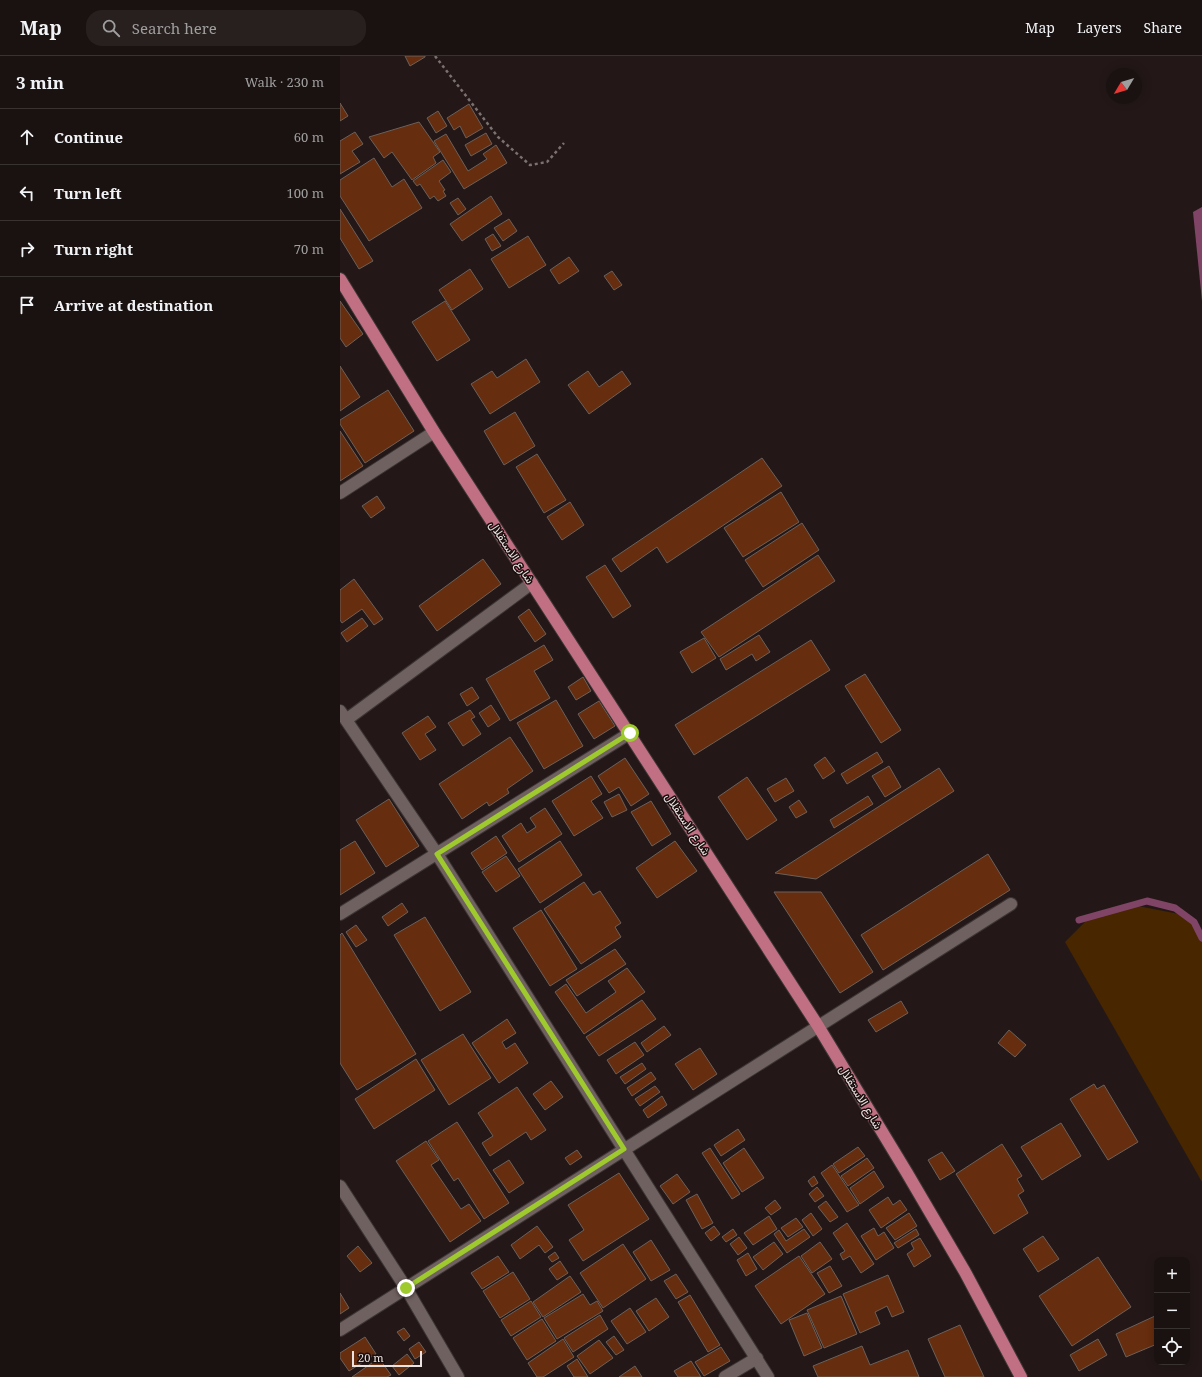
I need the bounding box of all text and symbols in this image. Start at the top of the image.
search box [86,10,366,46]
text: Map [20,15,62,41]
icon: search [100,17,122,39]
text: Search here [132,18,217,38]
text: Map [1025,18,1055,37]
text: Layers [1077,18,1122,37]
text: Share [1144,18,1182,37]
north arrow [1106,68,1142,104]
text: 3 min [16,71,64,94]
text: Walk · 230 m [245,73,324,91]
icon: ahead [16,126,38,148]
text: Continue [54,127,123,147]
text: 60 m [294,128,324,146]
icon: left [16,182,38,204]
text: Turn left [54,183,122,203]
text: 100 m [287,184,324,202]
icon: right [16,238,38,260]
text: Turn right [54,239,133,259]
text: 70 m [294,240,324,258]
icon: arrive [16,294,38,316]
text: Arrive at destination [54,295,213,315]
street label: شارع الاستقلال [484,517,539,587]
route start [621,724,639,742]
street label: شارع الاستقلال [660,789,715,859]
street label: شارع الاستقلال [834,1062,887,1133]
map controls [1154,1257,1190,1365]
button: + [1154,1257,1190,1293]
route end [397,1279,415,1297]
button: − [1154,1293,1190,1329]
button: locate [1154,1329,1190,1365]
scale bar [352,1349,422,1368]
text: 20 m [358,1350,384,1365]

